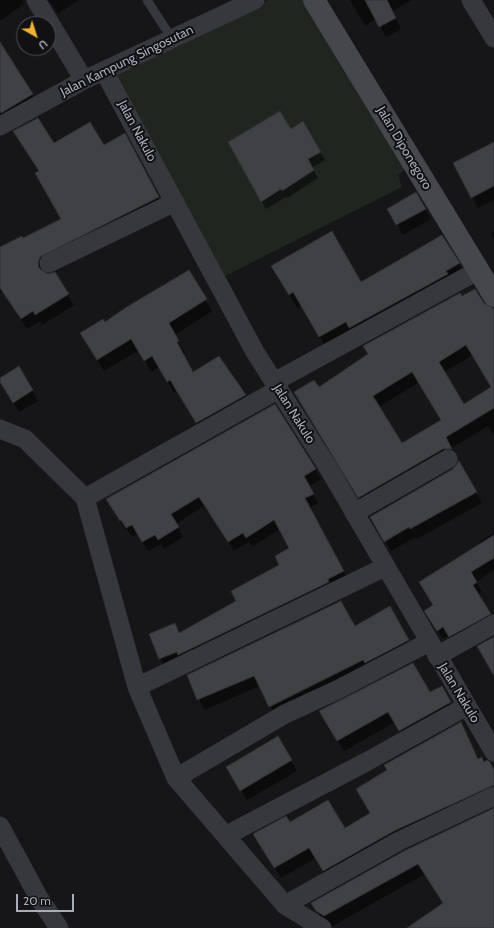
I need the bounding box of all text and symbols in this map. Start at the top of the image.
north arrow [16,16,56,56]
street label: Jalan Kampung Singosutan [58,22,196,100]
text: U [35,37,50,52]
street label: Jalan Nakulo [114,98,160,164]
street label: Jalan Diponegoro [373,104,435,192]
street label: Jalan Nakulo [270,381,318,447]
street label: Jalan Nakulo [435,660,483,726]
scale bar [18,886,76,912]
text: 20 m [23,893,51,908]

